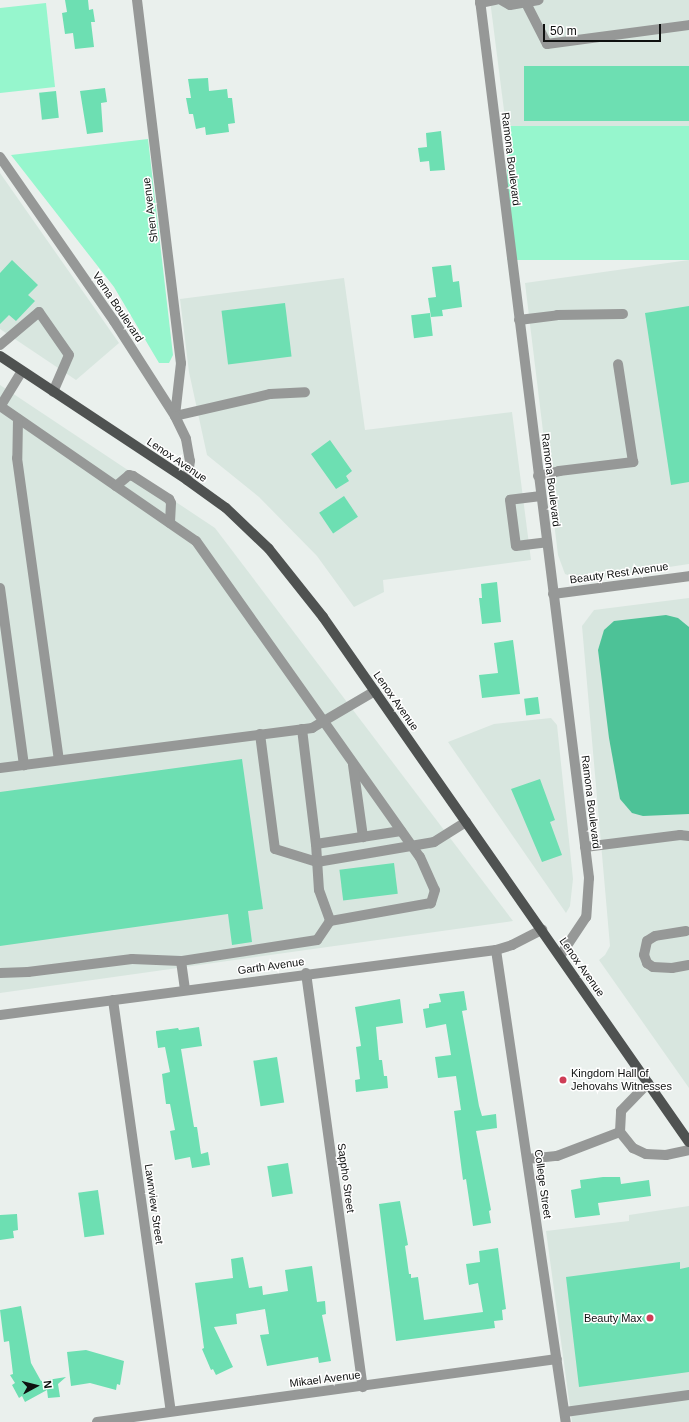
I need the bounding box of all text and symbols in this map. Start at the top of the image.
scale bar [545,16,663,42]
text: 50 m [550,24,577,38]
street label: Ramona Boulevard [499,111,523,207]
street label: Shen Avenue [139,177,161,243]
street label: Verna Boulevard [90,270,146,344]
street label: Ramona Boulevard [539,432,563,528]
street label: Lenox Avenue [144,435,210,485]
street label: Beauty Rest Avenue [569,559,669,587]
street label: Lenox Avenue [370,668,422,734]
street label: Ramona Boulevard [579,754,603,850]
street label: Lenox Avenue [556,934,608,1000]
street label: Garth Avenue [237,955,305,977]
place label: Kingdom Hall of Jehovahs Witnesses [571,1067,672,1093]
marker: Kingdom Hall of Jehovahs Witnesses [558,1075,568,1085]
street label: Sappho Street [335,1142,357,1214]
street label: College Street [532,1149,554,1219]
street label: Lawnview Street [142,1163,166,1245]
place label: Beauty Max [584,1311,642,1325]
marker: Beauty Max [645,1313,655,1323]
north arrow [16,1366,56,1406]
street label: Mikael Avenue [288,1368,362,1390]
text: N [41,1380,54,1389]

